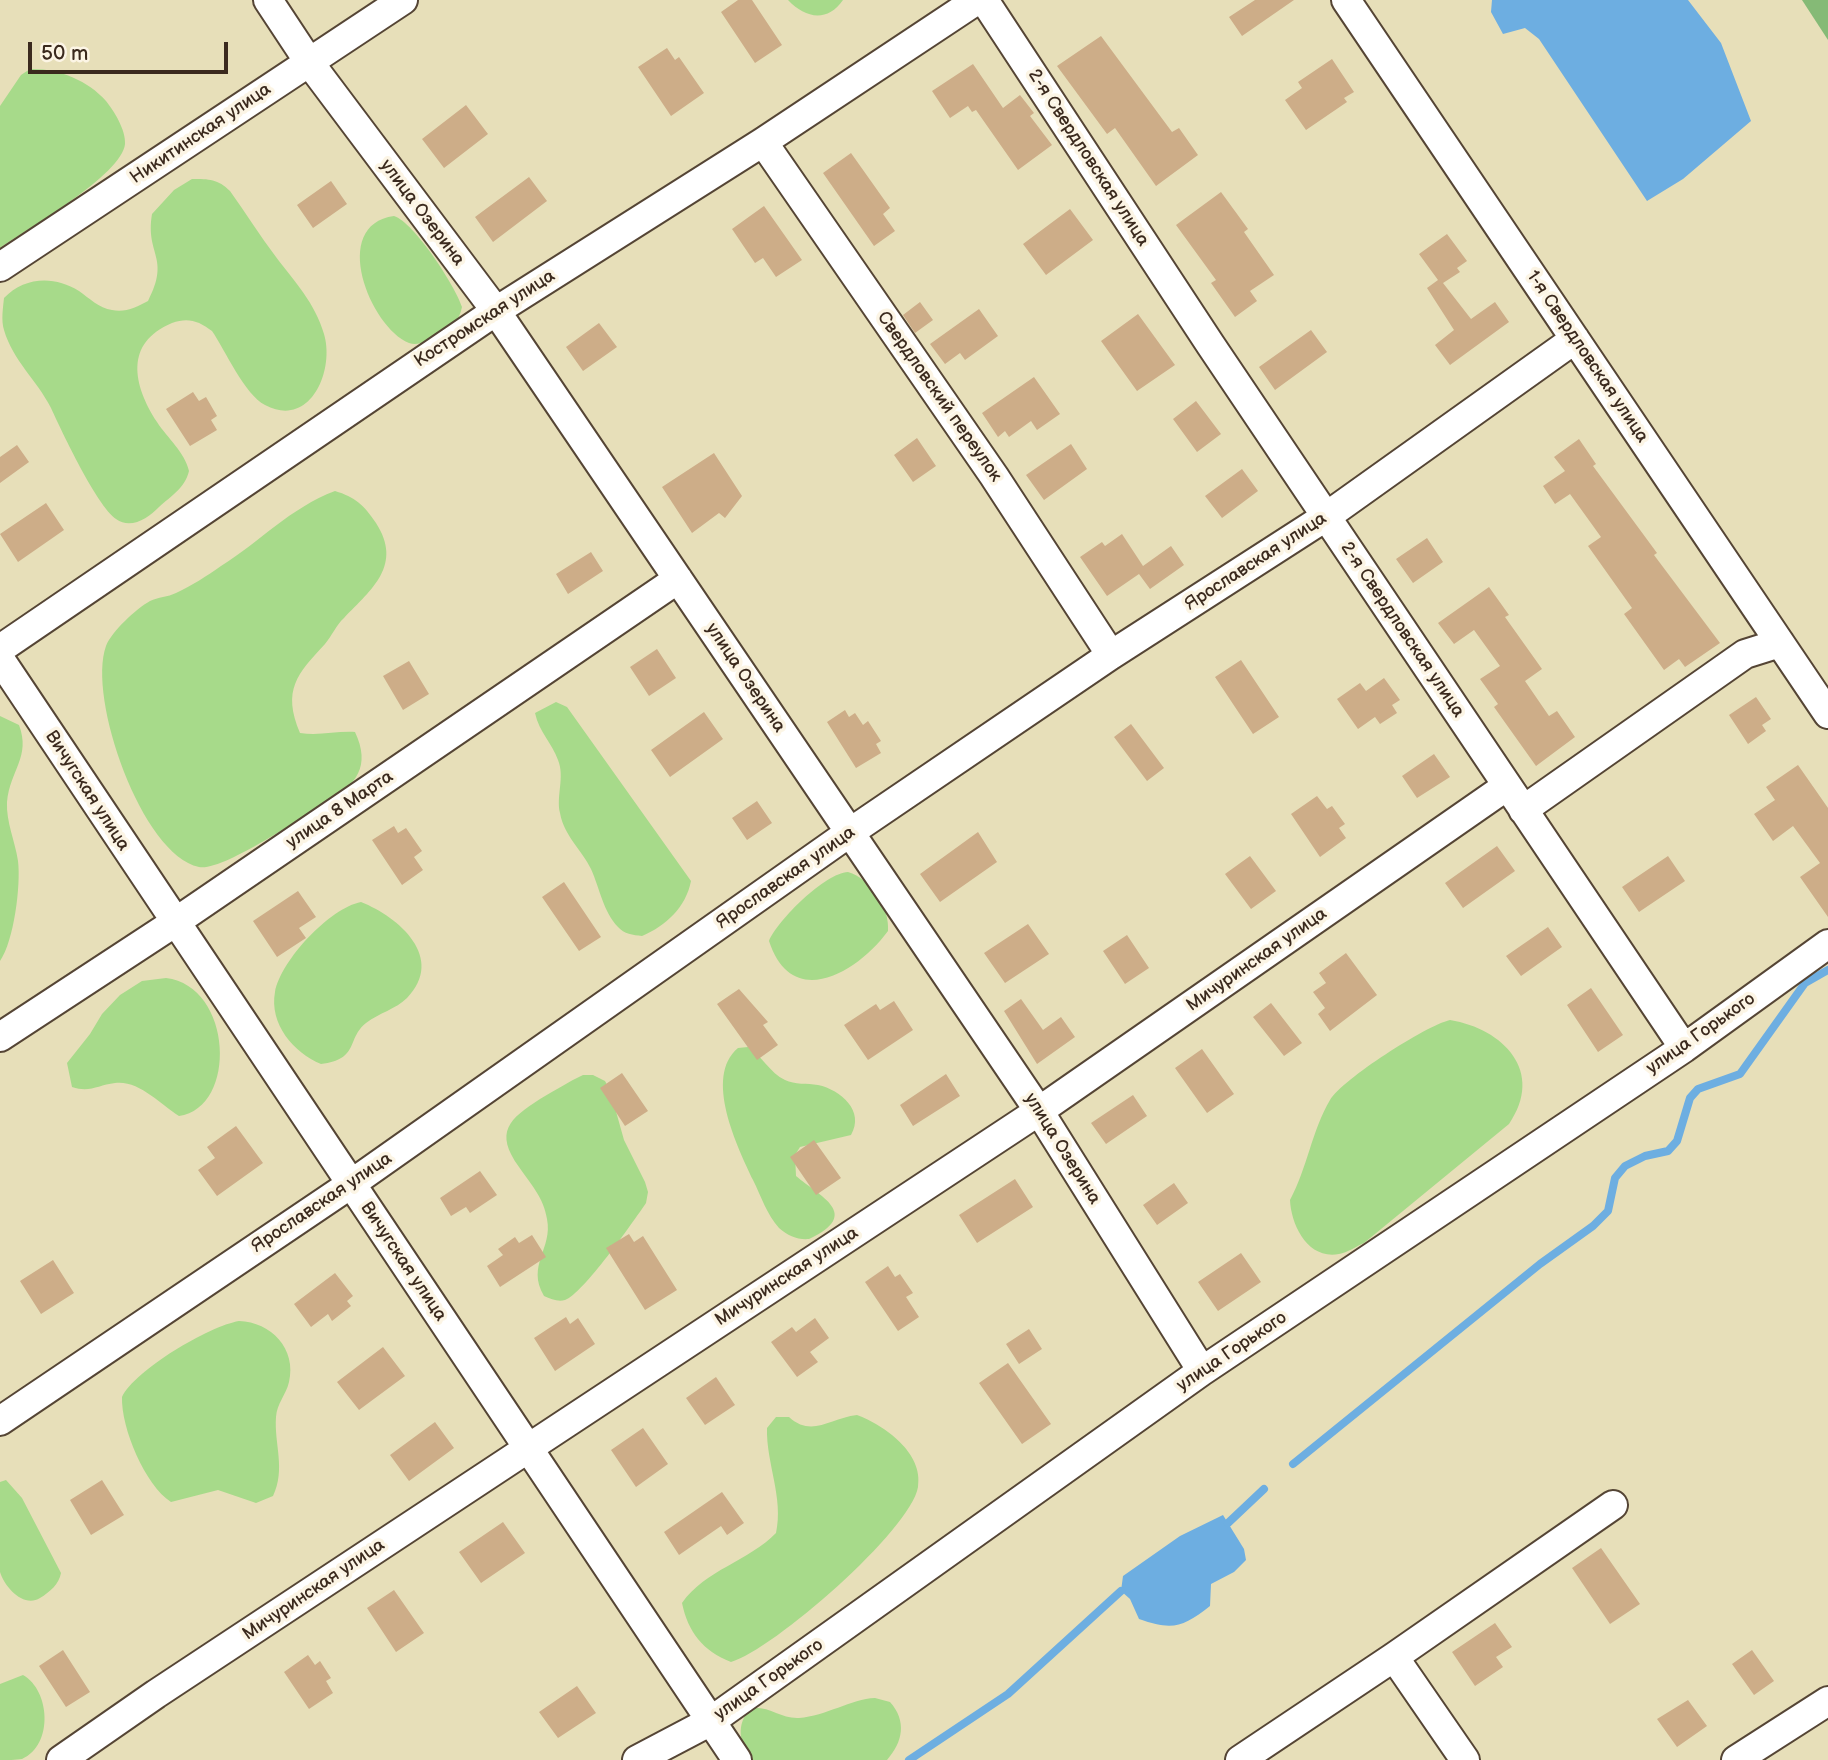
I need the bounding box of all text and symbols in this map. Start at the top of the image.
scale bar [32,28,231,72]
text: 50 m [41,41,88,66]
street label: 2-я Свердловская улица [1023,65,1153,251]
street label: Никитинская улица [127,79,275,189]
street label: улица Озерина [375,156,469,270]
street label: Костромская улица [411,266,559,372]
street label: 1-я Свердловская улица [1521,267,1653,447]
street label: Свердловский переулок [872,308,1006,486]
street label: Ярославская улица [1181,508,1331,616]
street label: 2-я Свердловская улица [1335,538,1469,722]
street label: улица Озерина [700,619,790,737]
street label: Вичугская улица [40,727,134,855]
street label: улица 8 Марта [282,766,398,854]
street label: Ярославская улица [712,822,860,934]
street label: Мичуринская улица [1183,903,1331,1017]
street label: улица Горького [1642,989,1760,1079]
street label: улица Озерина [1019,1089,1105,1209]
street label: Ярославская улица [248,1148,396,1258]
street label: Вичугская улица [355,1198,451,1326]
street label: Мичуринская улица [711,1223,863,1331]
street label: улица Горького [1173,1307,1291,1397]
street label: Мичуринская улица [239,1534,389,1646]
street label: улица Горького [710,1635,828,1725]

